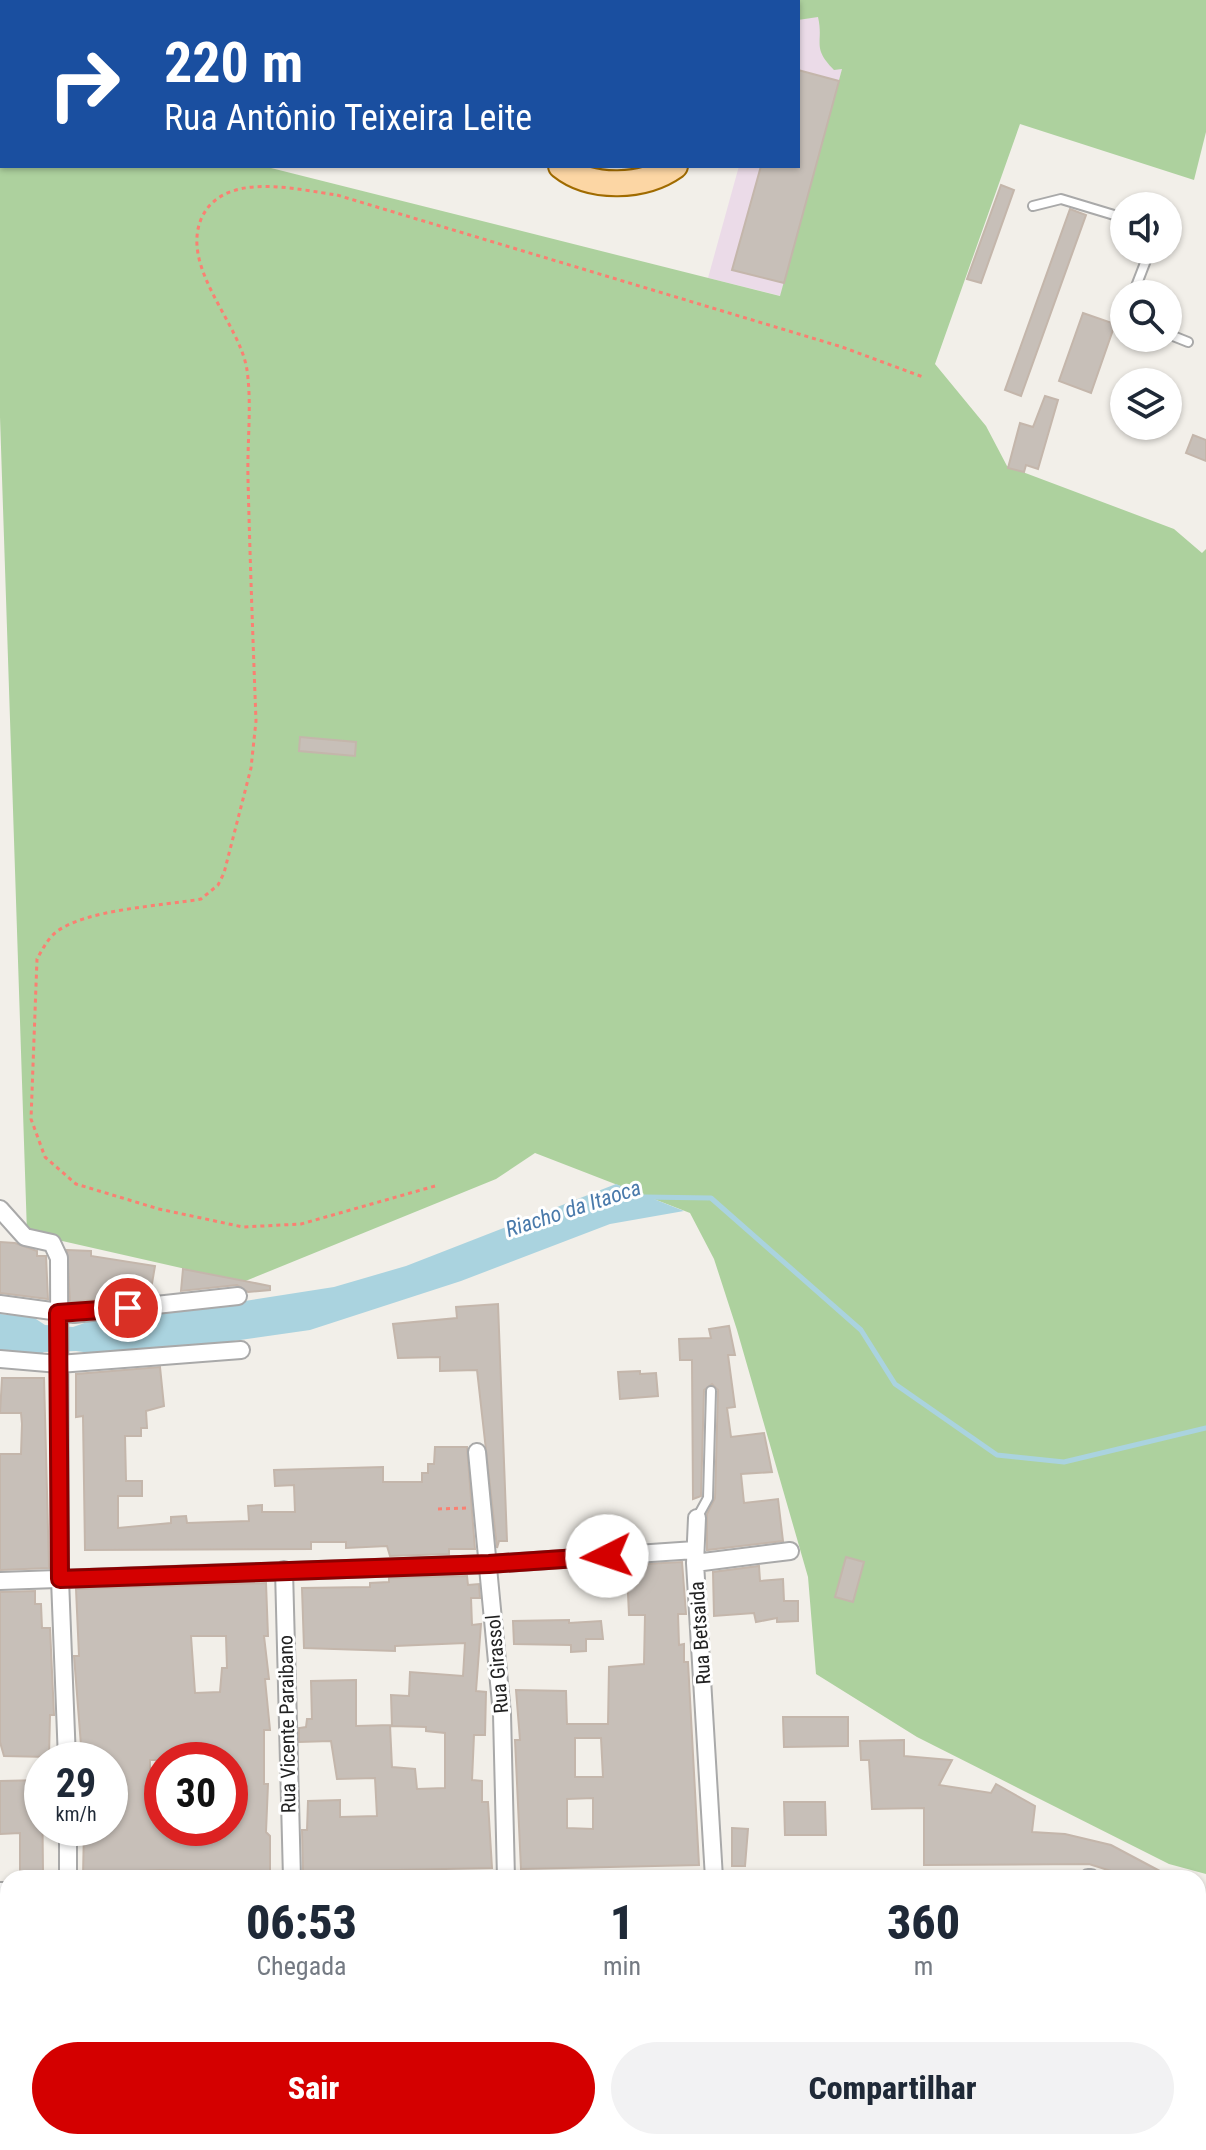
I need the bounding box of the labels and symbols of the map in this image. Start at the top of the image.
water label: Riacho da Itaoca [502,1175,644,1242]
pin [94,1274,162,1342]
position arrow [565,1514,649,1598]
street label: Rua Betsaida [684,1581,716,1685]
street label: Rua Girassol [481,1614,513,1714]
street label: Rua Vicente Paraibano [273,1635,301,1813]
speed limit sign: 30 [144,1742,248,1846]

